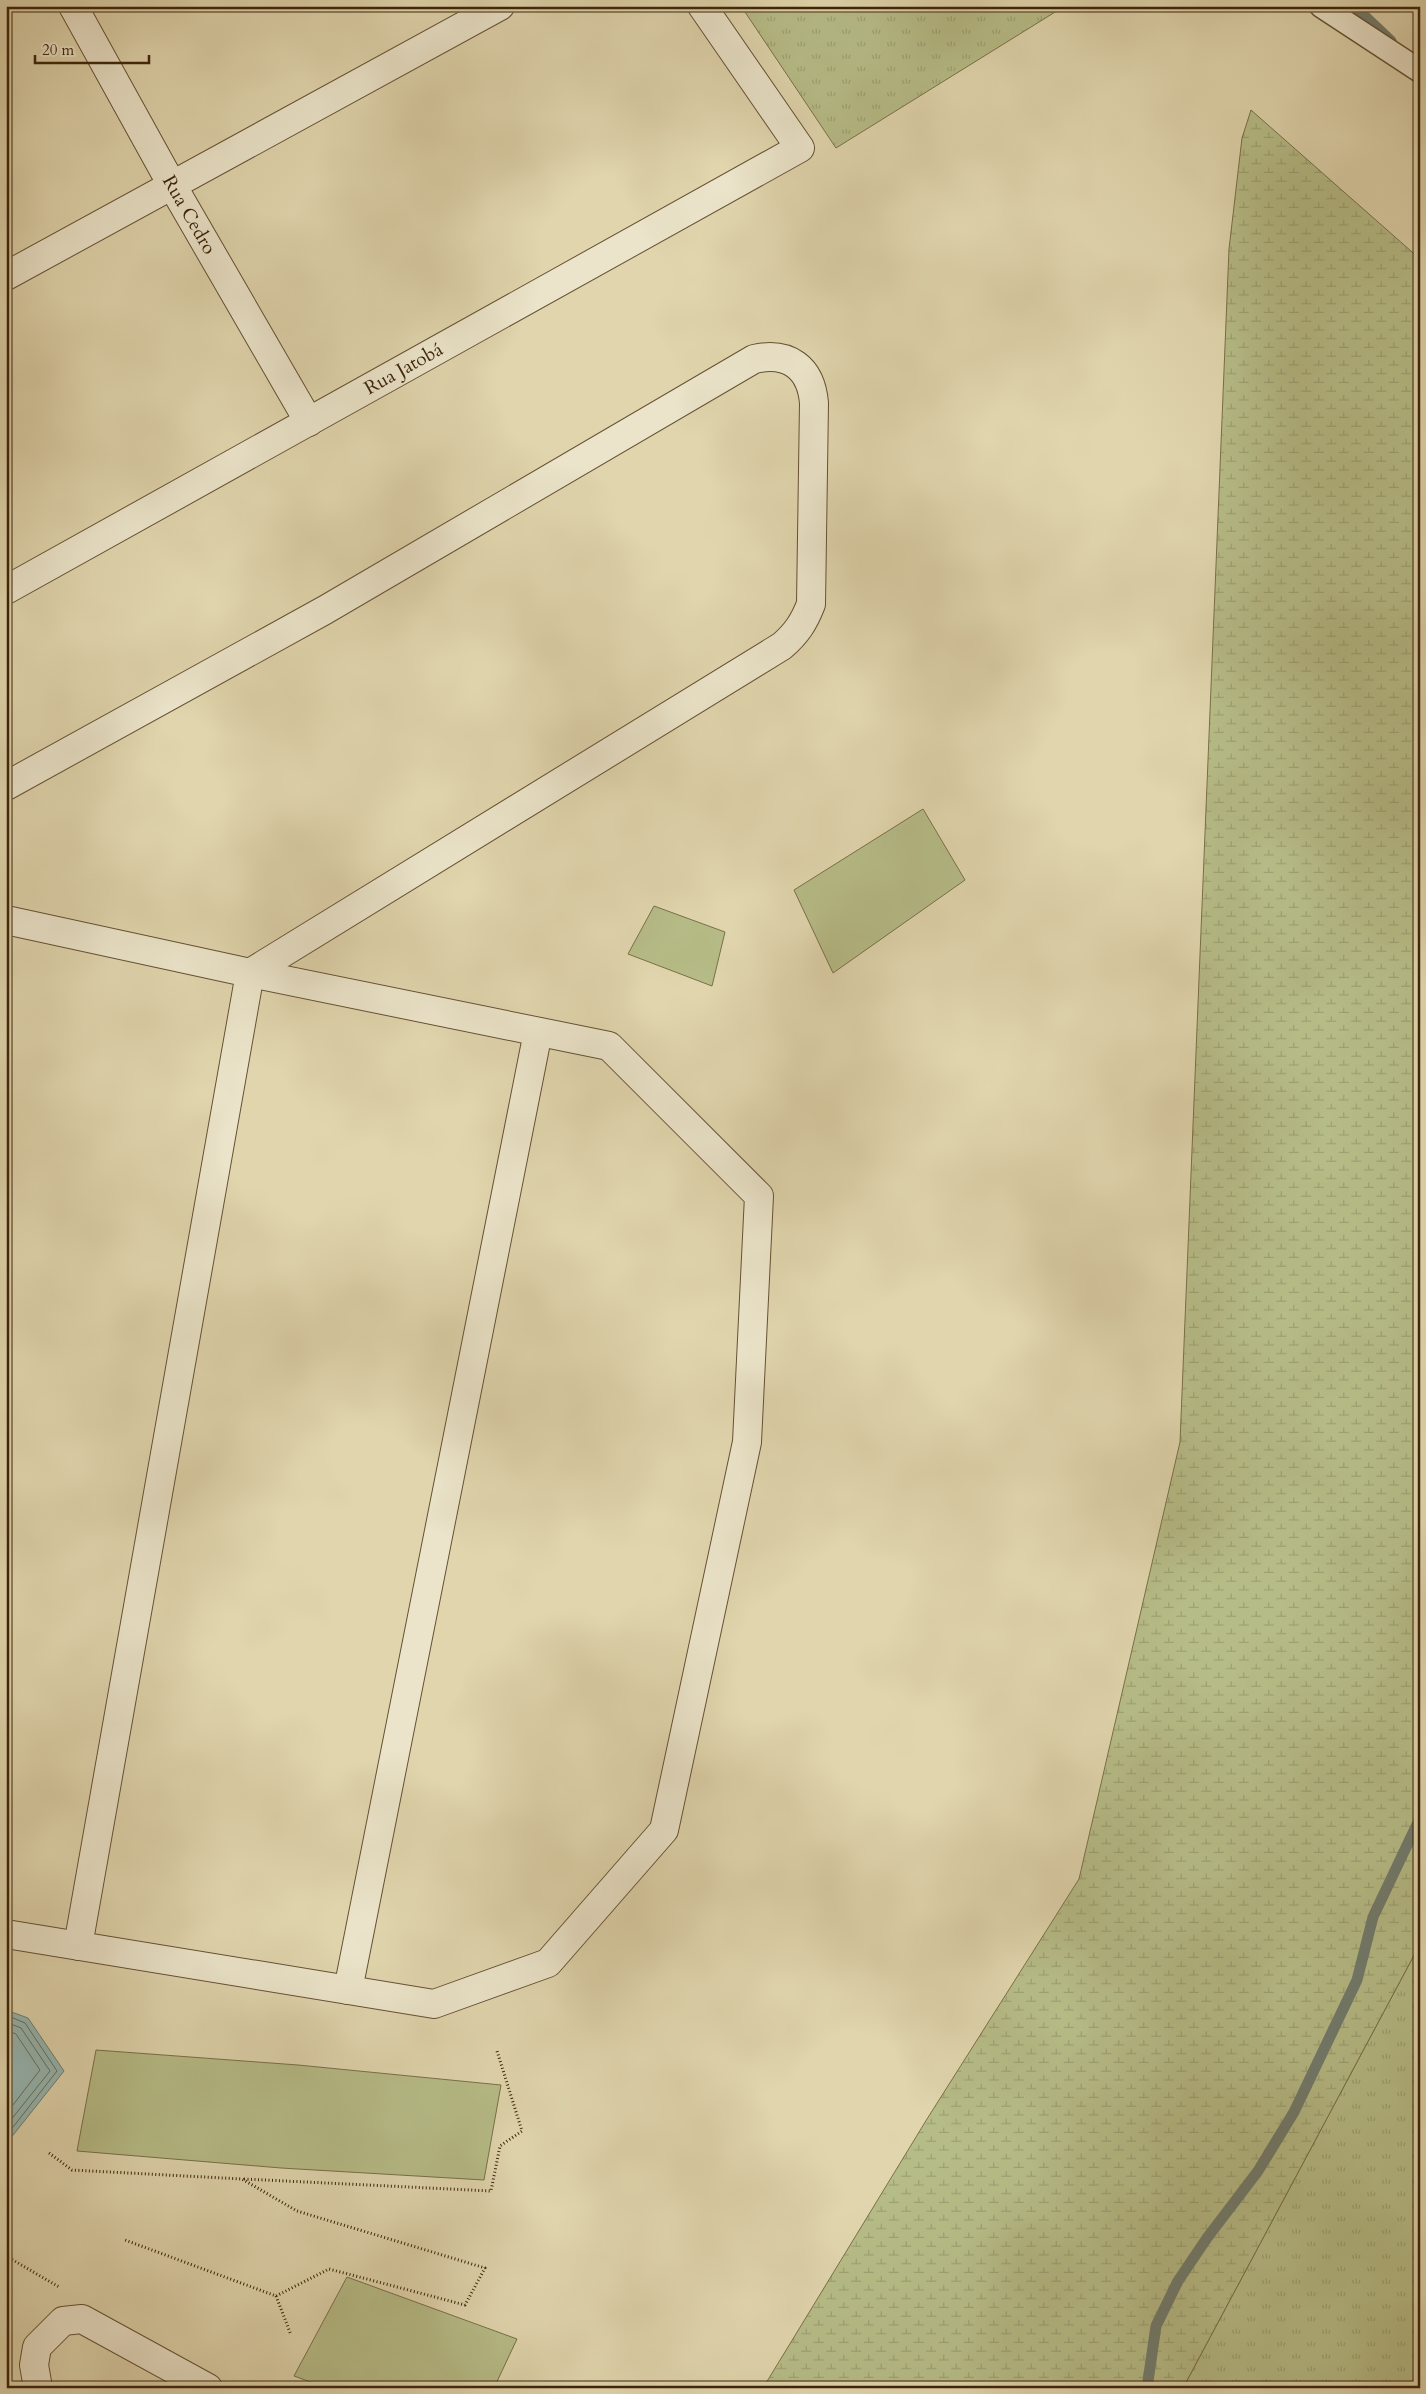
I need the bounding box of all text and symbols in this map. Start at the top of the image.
scale bar [35,32,149,64]
text: 20 m [42,40,74,60]
street label: Rua Cedro [156,171,222,259]
street label: Rua Jatobá [360,336,448,401]

